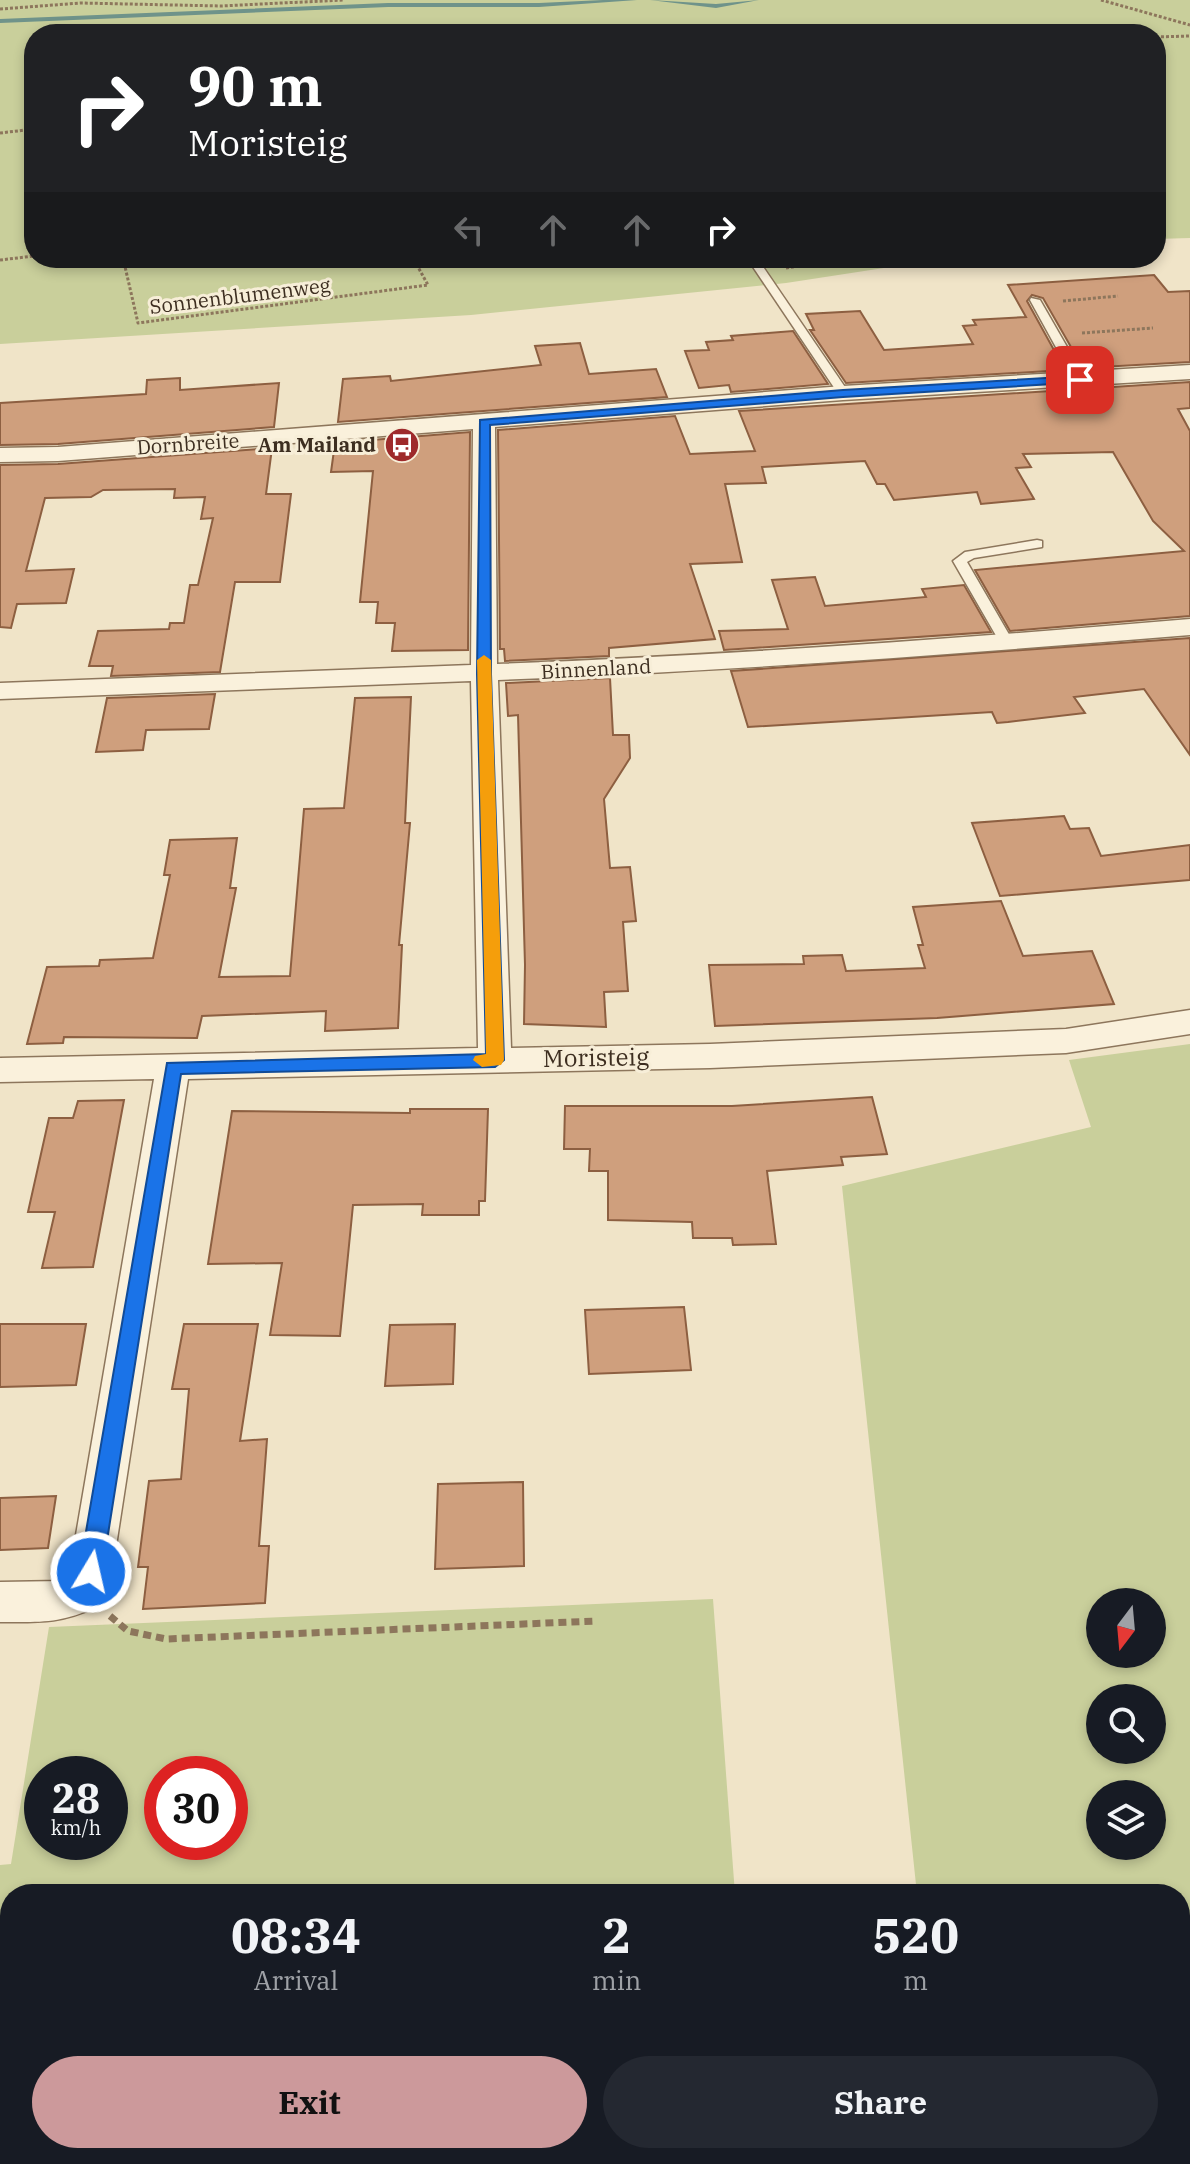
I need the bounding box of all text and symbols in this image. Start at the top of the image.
text: 90 m [188,49,323,121]
icon: right [56,56,160,160]
text: Moristeig [188,119,347,166]
icon: left [447,208,491,252]
icon: ahead [531,208,575,252]
icon: ahead [615,208,659,252]
icon: right [699,208,743,252]
street label: Sonnenblumenweg [148,271,332,320]
pin [1046,346,1114,414]
icon: arrive [1058,358,1102,402]
street label: Dornbreite [136,426,240,461]
bus stop icon: Am Mailand [383,426,421,464]
place label: Am Mailand [258,431,376,458]
street label: Binnenland [540,652,652,685]
street label: Moristeig [543,1040,649,1074]
position arrow [49,1530,133,1614]
north arrow [1086,1588,1166,1668]
map controls [1086,1588,1166,1860]
button: search [1086,1684,1166,1764]
speed limit sign: 30 [144,1756,248,1860]
text: 28 [52,1772,100,1824]
button: layers [1086,1780,1166,1860]
text: km/h [51,1814,101,1841]
text: 08:34 [231,1904,361,1966]
text: 2 [602,1904,631,1966]
text: 520 [873,1904,959,1966]
text: Arrival [254,1963,338,1997]
text: min [592,1963,641,1997]
text: m [903,1963,928,1997]
button: Exit [32,2056,587,2148]
button: Share [603,2056,1158,2148]

